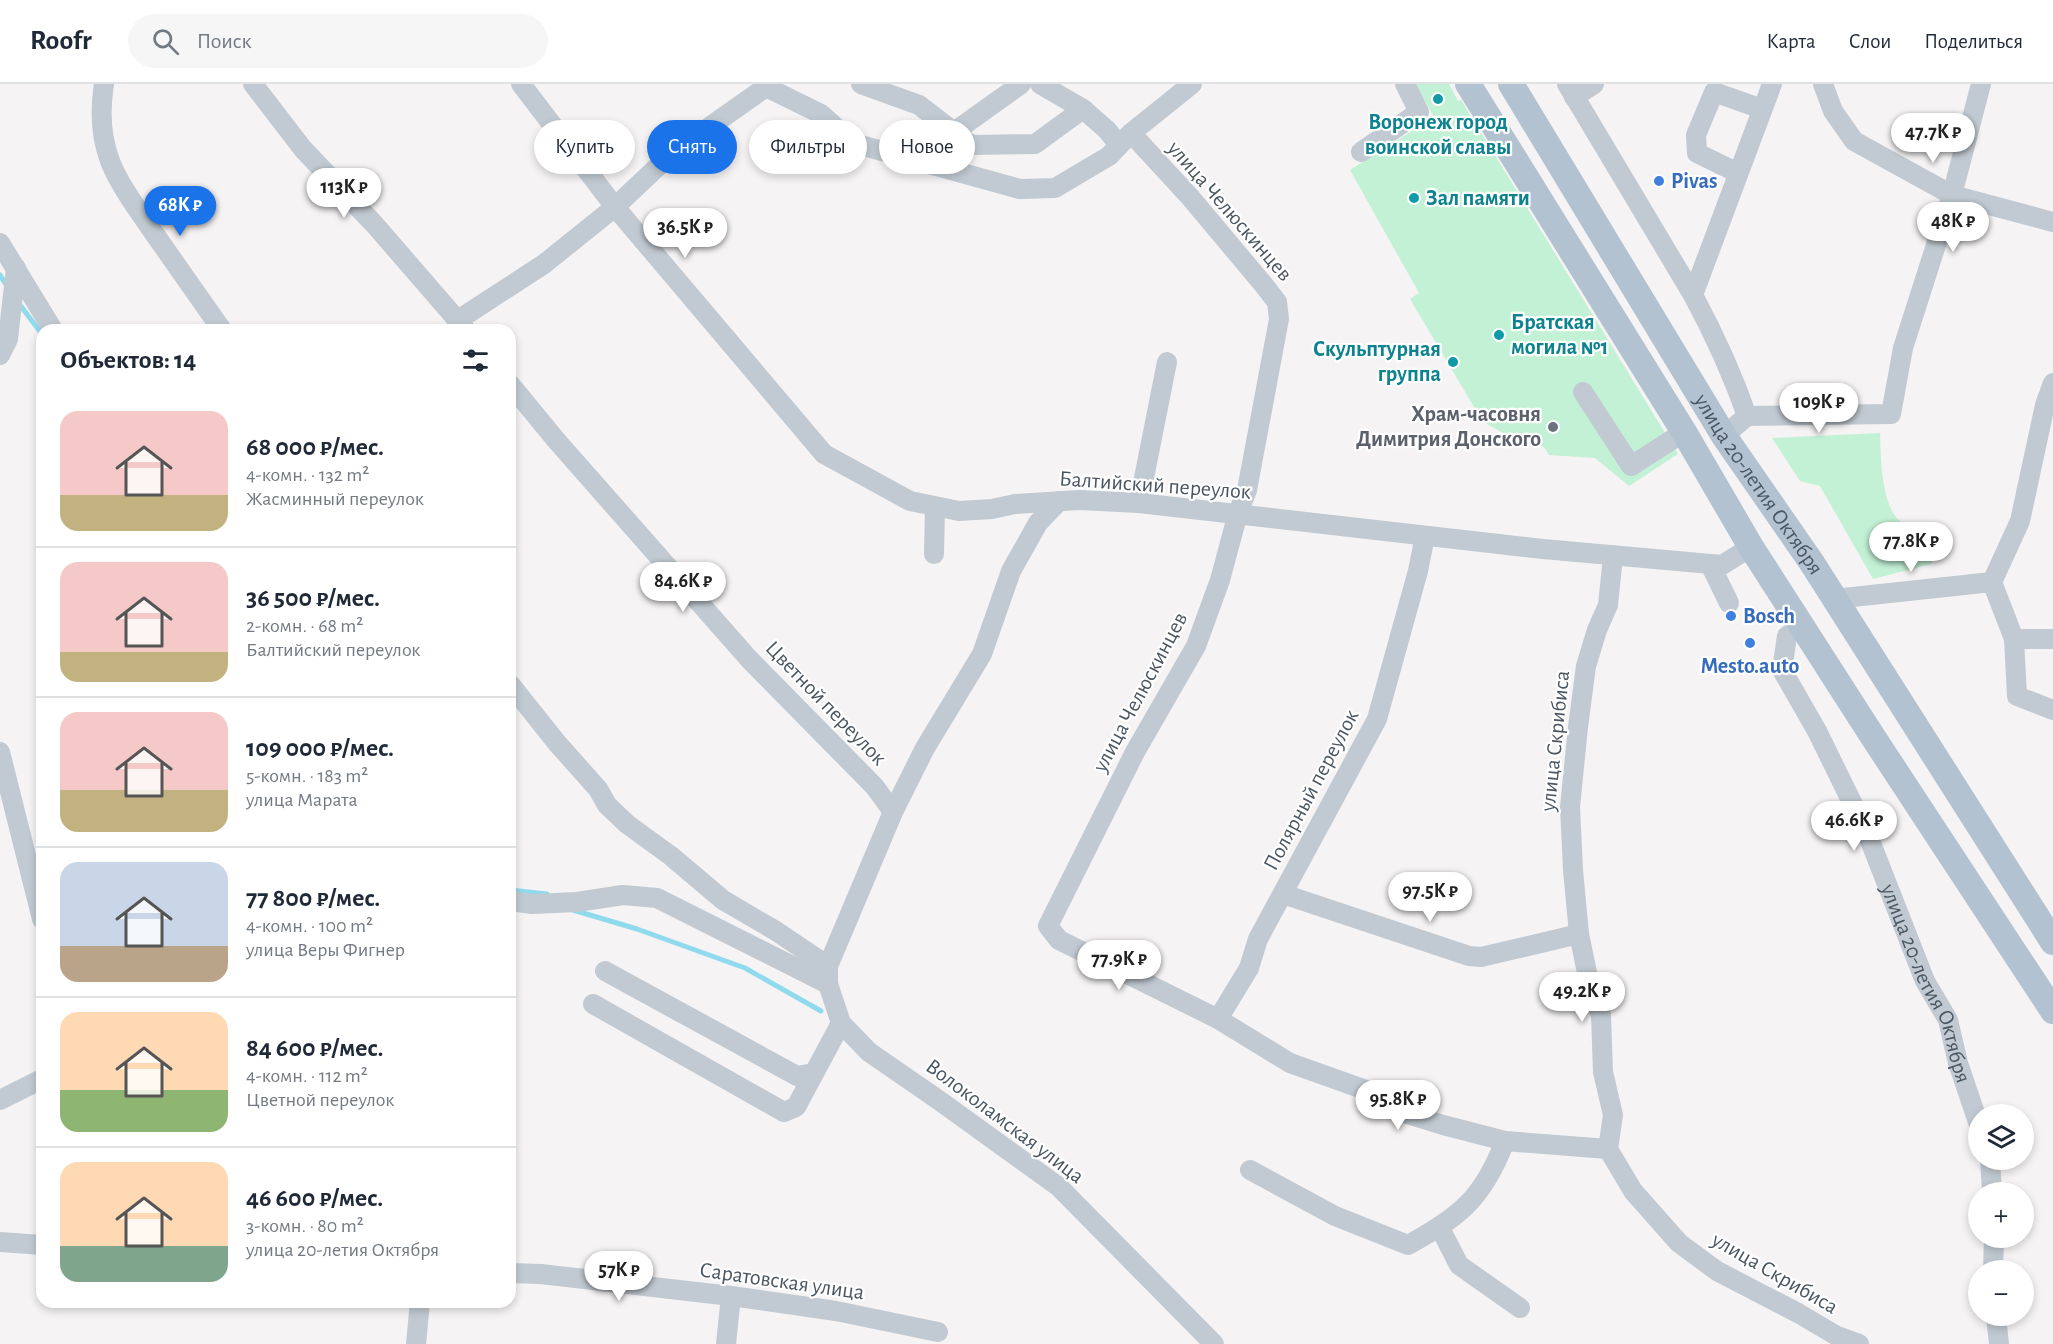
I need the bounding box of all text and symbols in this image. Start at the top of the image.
search box [128,14,548,68]
icon: search [149,25,182,58]
text: Roofr [30,27,92,55]
text: Поиск [197,30,252,52]
text: Карта [1766,31,1816,52]
text: Слои [1849,31,1891,52]
text: Поделиться [1924,31,2023,52]
marker: Воронеж город воинской славы [1431,92,1445,106]
place label: Воронеж город воинской славы [1365,111,1511,158]
pin: 47.7K ₽ [1878,113,1988,164]
chip: Купить [534,120,635,174]
chip: Снять [647,120,737,174]
chip: Фильтры [749,120,867,174]
chip: Новое [879,120,975,174]
text: 47.7K ₽ [1905,122,1961,142]
street label: улица Челюскинцев [1163,136,1297,285]
pin: 113K ₽ [295,168,393,219]
place label: Pivas [1671,170,1717,192]
marker: Pivas [1652,174,1666,188]
text: 113K ₽ [320,177,368,197]
pin: 68K ₽ [138,186,222,237]
place label: Зал памяти [1426,187,1530,209]
marker: Зал памяти [1407,191,1421,205]
text: 68K ₽ [158,195,202,215]
pin: 48K ₽ [1911,202,1995,253]
pin: 36.5K ₽ [630,208,740,259]
text: 48K ₽ [1931,211,1975,231]
text: 36.5K ₽ [657,217,713,237]
place label: Братская могила №1 [1511,311,1608,358]
marker: Братская могила №1 [1492,328,1506,342]
place label: Скульптурная группа [1313,338,1441,386]
icon: filters [459,344,492,377]
text: Объектов: 14 [60,347,196,373]
marker: Скульптурная группа [1446,355,1460,369]
pin: 109K ₽ [1770,383,1868,434]
street label: улица 20-летия Октября [1690,389,1827,579]
text: 109K ₽ [1793,392,1845,412]
place label: Храм-часовня Димитрия Донского [1356,403,1541,450]
marker: Храм-часовня Димитрия Донского [1546,420,1560,434]
text: 68 000 ₽/мес. [246,434,384,460]
icon: home [108,435,180,507]
text: 4-комн. · 132 m² [246,465,369,485]
street label: Балтийский переулок [1058,467,1252,503]
text: Жасминный переулок [246,489,424,509]
pin: 77.8K ₽ [1856,522,1966,573]
text: 77.8K ₽ [1883,531,1939,551]
pin: 84.6K ₽ [628,562,738,613]
text: 84.6K ₽ [654,571,712,591]
text: 36 500 ₽/мес. [246,585,380,611]
icon: home [108,586,180,658]
place label: Bosch [1743,605,1795,627]
street label: улица Челюскинцев [1088,608,1191,776]
marker: Bosch [1724,609,1738,623]
text: 2-комн. · 68 m² [246,616,363,636]
marker: Mesto.auto [1743,636,1757,650]
street label: Цветной переулок [761,637,891,769]
text: Балтийский переулок [246,640,421,660]
place label: Mesto.auto [1701,655,1799,677]
street label: улица Скрибиса [1537,669,1573,814]
street label: Полярный переулок [1259,706,1363,874]
text: 109 000 ₽/мес. [246,735,394,761]
icon: home [108,736,180,808]
text: 5-комн. · 183 m² [246,766,368,786]
text: улица Марата [246,790,358,810]
pin: 46.6K ₽ [1799,801,1909,852]
text: 46.6K ₽ [1825,810,1883,830]
pin: 97.5K ₽ [1375,872,1485,923]
street label: улица 20-летия Октября [1877,880,1975,1086]
text: 97.5K ₽ [1402,881,1458,901]
text: 77 800 ₽/мес. [246,885,380,911]
icon: home [108,886,180,958]
text: 4-комн. · 100 m² [246,916,373,936]
text: улица Веры Фигнер [246,940,405,960]
pin: 77.9K ₽ [1064,940,1174,991]
text: 77.9K ₽ [1091,949,1147,969]
pin: 49.2K ₽ [1527,972,1637,1023]
text: 49.2K ₽ [1553,981,1611,1001]
text: 84 600 ₽/мес. [246,1035,383,1061]
icon: home [108,1036,180,1108]
street label: Волоколамская улица [922,1055,1088,1187]
text: 4-комн. · 112 m² [246,1066,368,1086]
pin: 95.8K ₽ [1343,1080,1453,1131]
text: 95.8K ₽ [1370,1089,1426,1109]
text: Цветной переулок [246,1090,395,1110]
map controls [1968,1104,2034,1326]
button: layers [1968,1104,2034,1170]
button: + [1968,1182,2034,1248]
text: 46 600 ₽/мес. [246,1185,383,1211]
icon: home [108,1186,180,1258]
text: 3-комн. · 80 m² [246,1216,364,1236]
street label: улица Скрибиса [1707,1228,1842,1318]
text: улица 20-летия Октября [246,1240,439,1260]
pin: 57K ₽ [577,1251,661,1302]
street label: Саратовская улица [698,1259,866,1303]
text: 57K ₽ [598,1260,640,1280]
button: − [1968,1260,2034,1326]

